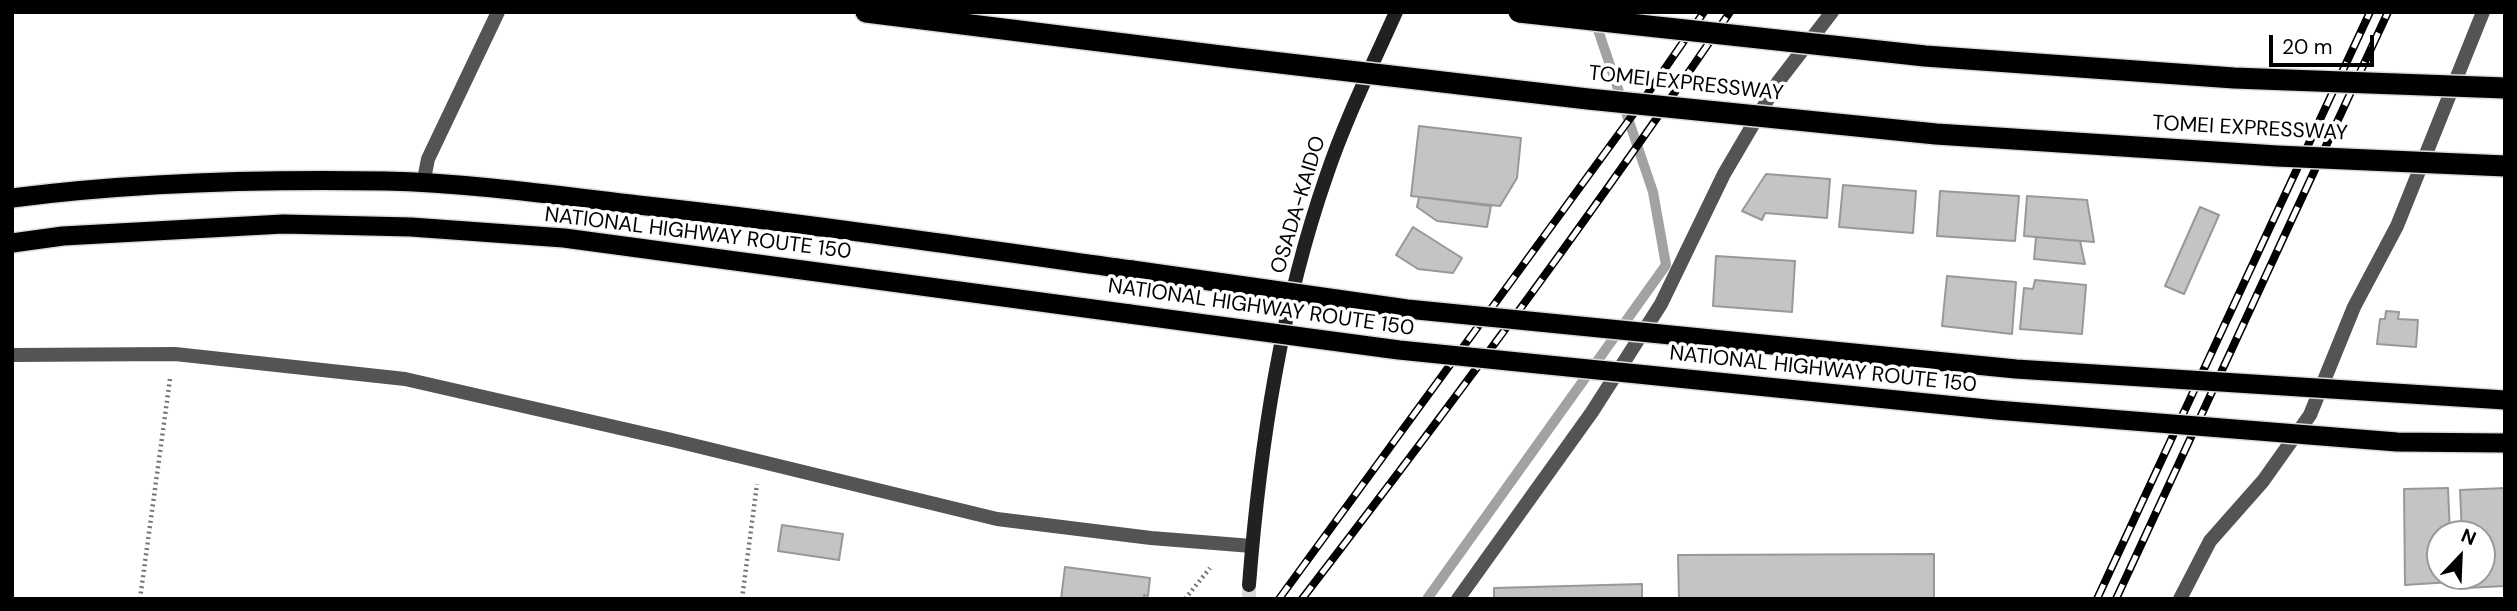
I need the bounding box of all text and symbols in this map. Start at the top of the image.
scale bar [2272,21,2377,65]
text: 20 m [2282,33,2333,61]
street label: TOMEI EXPRESSWAY [1587,61,1785,107]
street label: TOMEI EXPRESSWAY [2152,111,2348,147]
street label: OSADA-KAIDO [1266,133,1332,277]
street label: NATIONAL HIGHWAY ROUTE 150 [543,203,853,265]
street label: NATIONAL HIGHWAY ROUTE 150 [1106,274,1416,342]
street label: NATIONAL HIGHWAY ROUTE 150 [1668,341,1978,399]
north arrow [2426,520,2496,590]
text: N [2457,523,2480,551]

